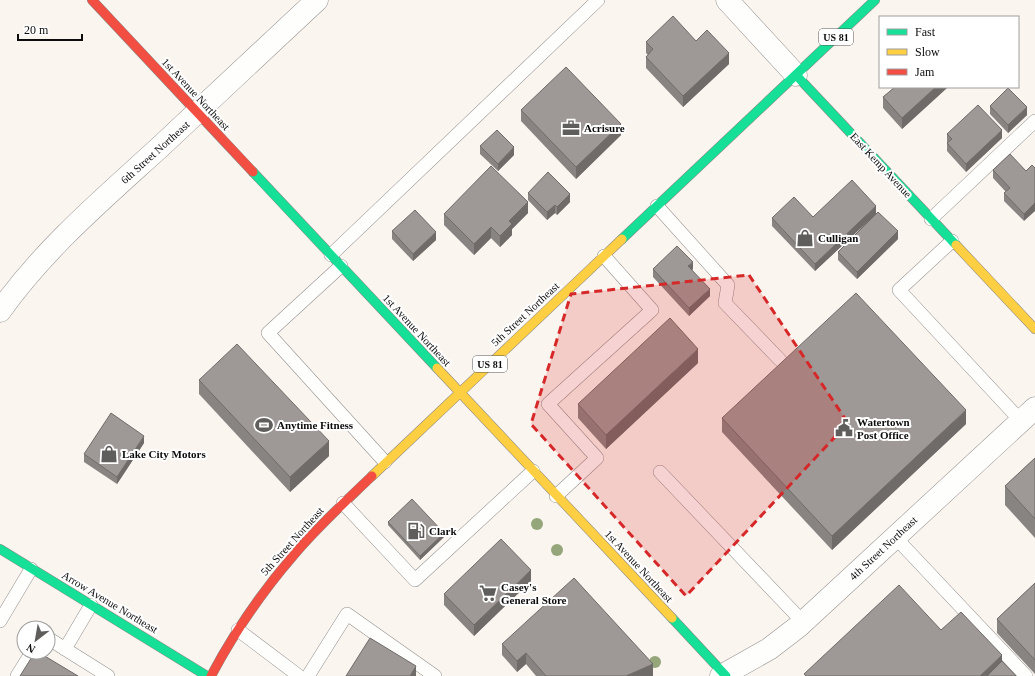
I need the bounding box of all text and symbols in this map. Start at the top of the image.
scale bar [18,16,82,42]
legend [879,16,1019,88]
text: 20 m [24,23,49,37]
text: Fast [915,25,936,39]
road number: US 81 [819,29,853,45]
text: Slow [915,45,940,59]
street label: 1st Avenue Northeast [160,56,232,132]
text: Jam [915,65,935,79]
street label: 6th Street Northeast [118,118,192,186]
office icon: Acrisure [561,118,581,138]
place label: Acrisure [584,122,625,134]
street label: East Kemp Avenue [848,130,914,200]
shop icon: Culligan [795,228,815,248]
place label: Culligan [818,232,858,244]
street label: 5th Street Northeast [489,280,561,348]
street label: 1st Avenue Northeast [381,292,453,368]
road number: US 81 [473,356,507,372]
sports icon: Anytime Fitness [254,415,274,435]
place label: Watertown Post Office [857,416,910,441]
public building icon: Watertown Post Office [834,418,854,438]
place label: Anytime Fitness [277,419,354,431]
shop icon: Lake City Motors [99,444,119,464]
place label: Lake City Motors [122,448,206,460]
street label: 5th Street Northeast [258,504,326,578]
street label: 4th Street Northeast [847,514,919,582]
fuel station icon: Clark [406,521,426,541]
place label: Clark [429,525,457,537]
street label: 1st Avenue Northeast [603,528,675,604]
street label: Arrow Avenue Northeast [60,569,160,635]
place label: Casey's General Store [501,581,567,606]
supermarket icon: Casey's General Store [478,583,498,603]
north arrow [16,620,56,660]
text: N [24,641,37,656]

